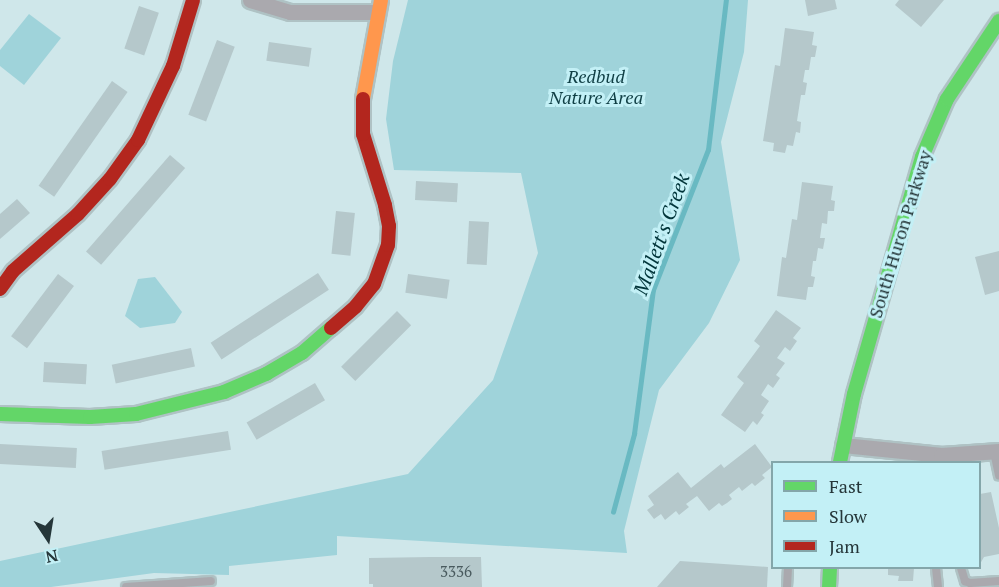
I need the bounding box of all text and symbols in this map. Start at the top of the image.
park label: Redbud Nature Area [549,66,643,109]
street label: South Huron Parkway [864,148,936,320]
water label: Mallett's Creek [628,170,694,298]
legend [771,461,981,569]
text: Fast [829,474,862,498]
text: Slow [829,504,867,528]
north arrow [18,509,78,569]
text: Jam [829,534,860,558]
text: N [44,545,60,569]
house number: 3336 [440,563,472,581]

